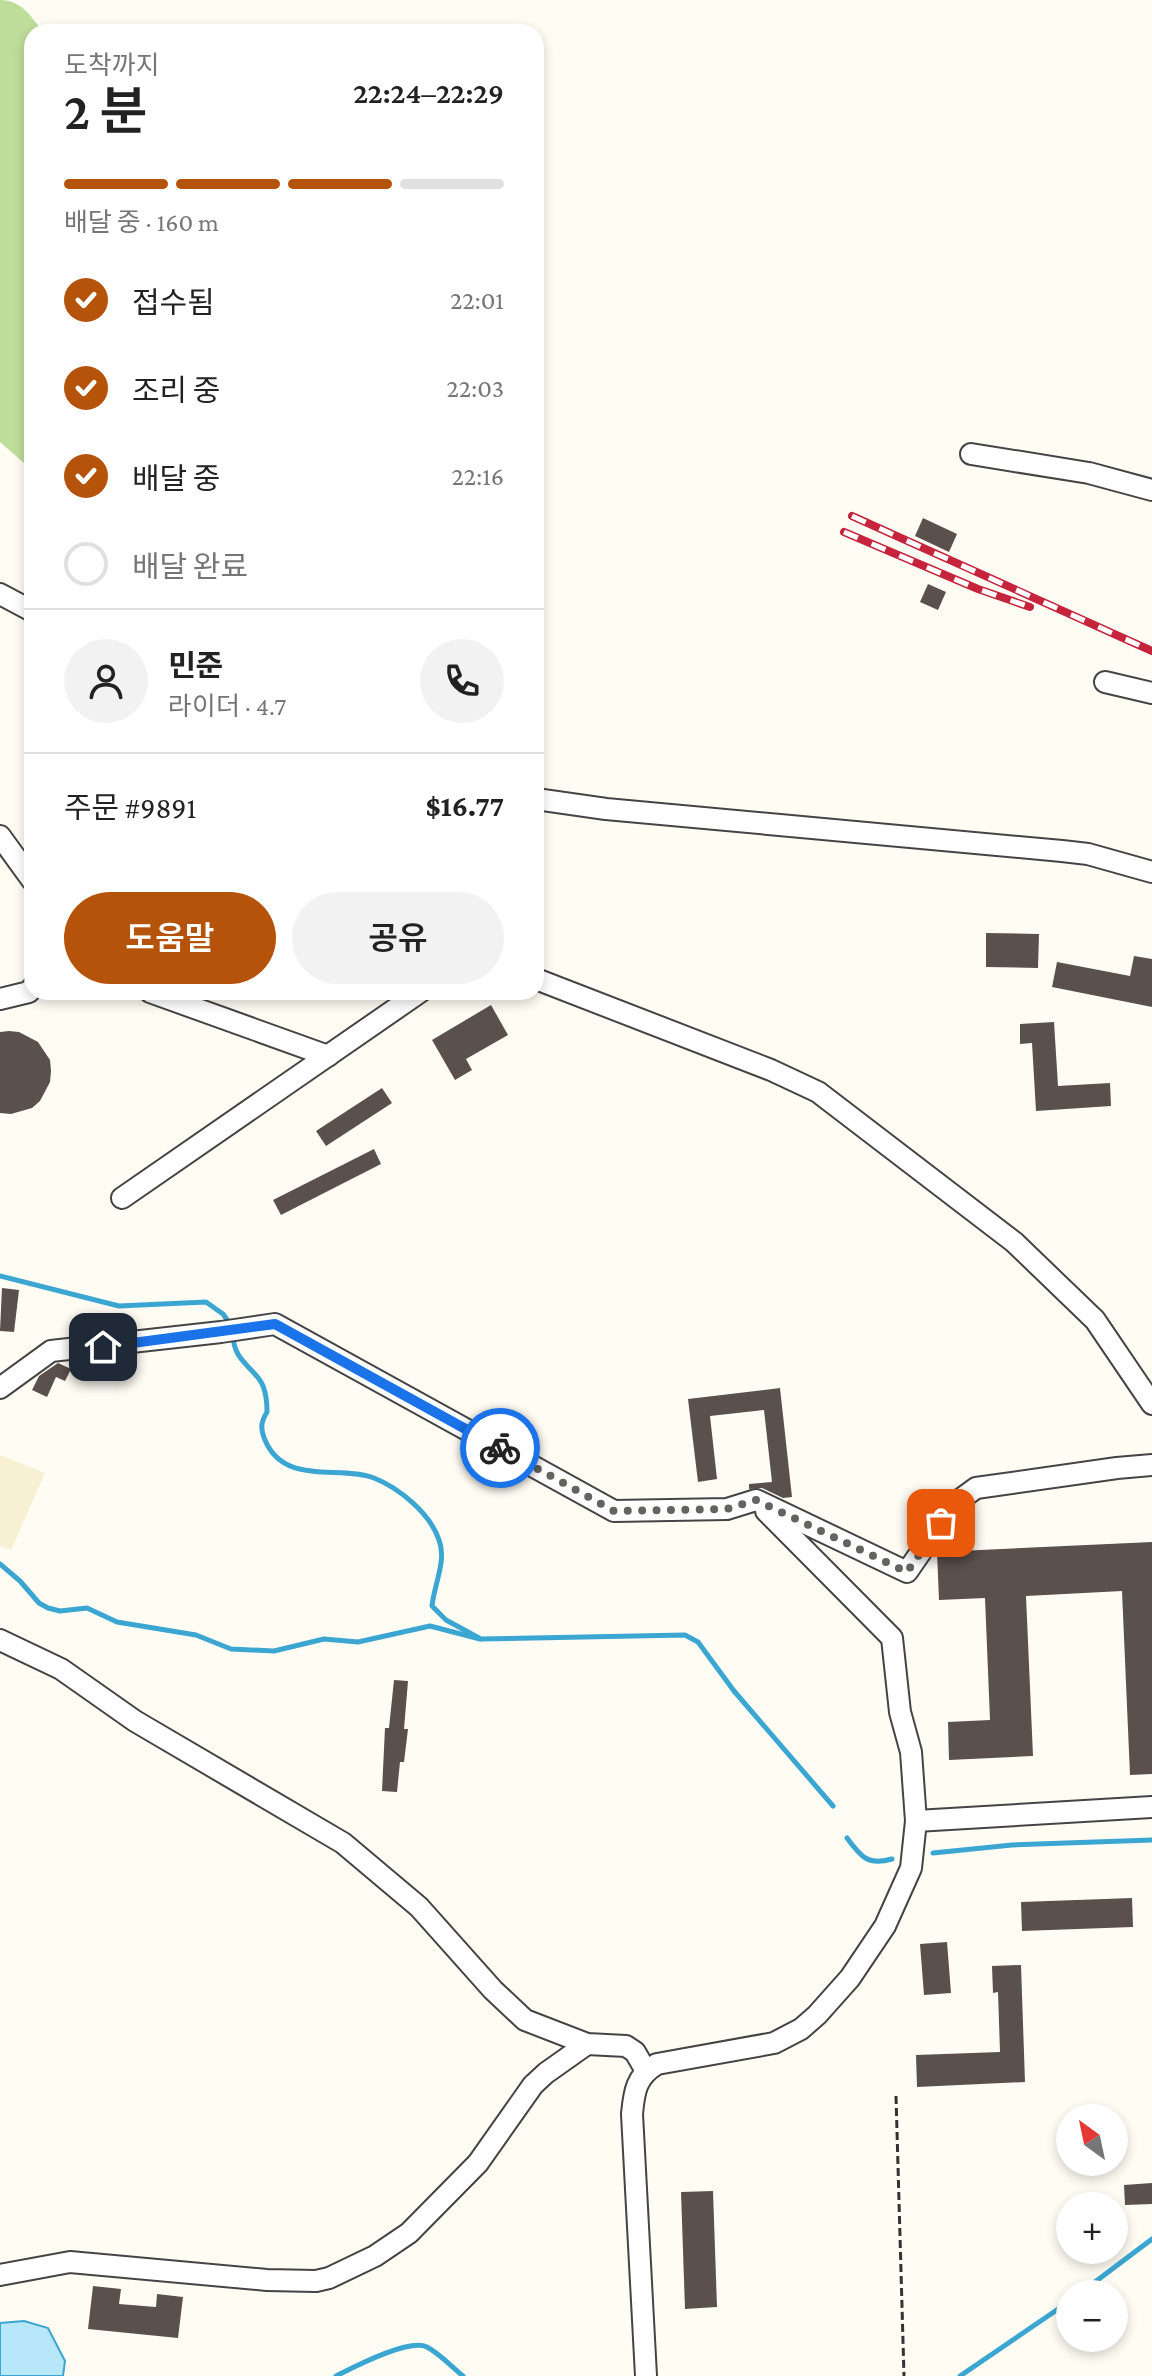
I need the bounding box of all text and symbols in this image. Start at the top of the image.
text: 도착까지 [64,51,160,80]
text: 22:24–22:29 [353,76,504,109]
text: 2 분 [64,82,148,140]
text: 배달 중 · 160 m [64,208,219,237]
icon: check [64,278,108,322]
text: 접수됨 [132,286,215,319]
text: 22:01 [450,286,504,315]
icon: check [64,366,108,410]
text: 조리 중 [132,374,220,407]
text: 22:03 [447,374,504,403]
icon: check [64,454,108,498]
text: 배달 중 [132,462,220,495]
text: 22:16 [452,462,504,491]
text: 배달 완료 [132,550,248,583]
button: person [64,639,148,723]
button: phone [420,639,504,723]
text: 민준 [168,649,223,682]
text: 라이더 · 4.7 [168,692,286,721]
text: $16.77 [425,789,504,822]
text: 주문 #9891 [64,791,197,824]
button: 도움말 [64,892,276,984]
button: 공유 [292,892,504,984]
pin [69,1313,137,1381]
icon: home [81,1325,125,1369]
courier [460,1408,540,1488]
icon: bike [478,1426,522,1470]
pin [907,1489,975,1557]
icon: bag [919,1501,963,1545]
north arrow [1056,2104,1128,2176]
map controls [1056,2104,1128,2352]
button: + [1056,2192,1128,2264]
button: − [1056,2280,1128,2352]

